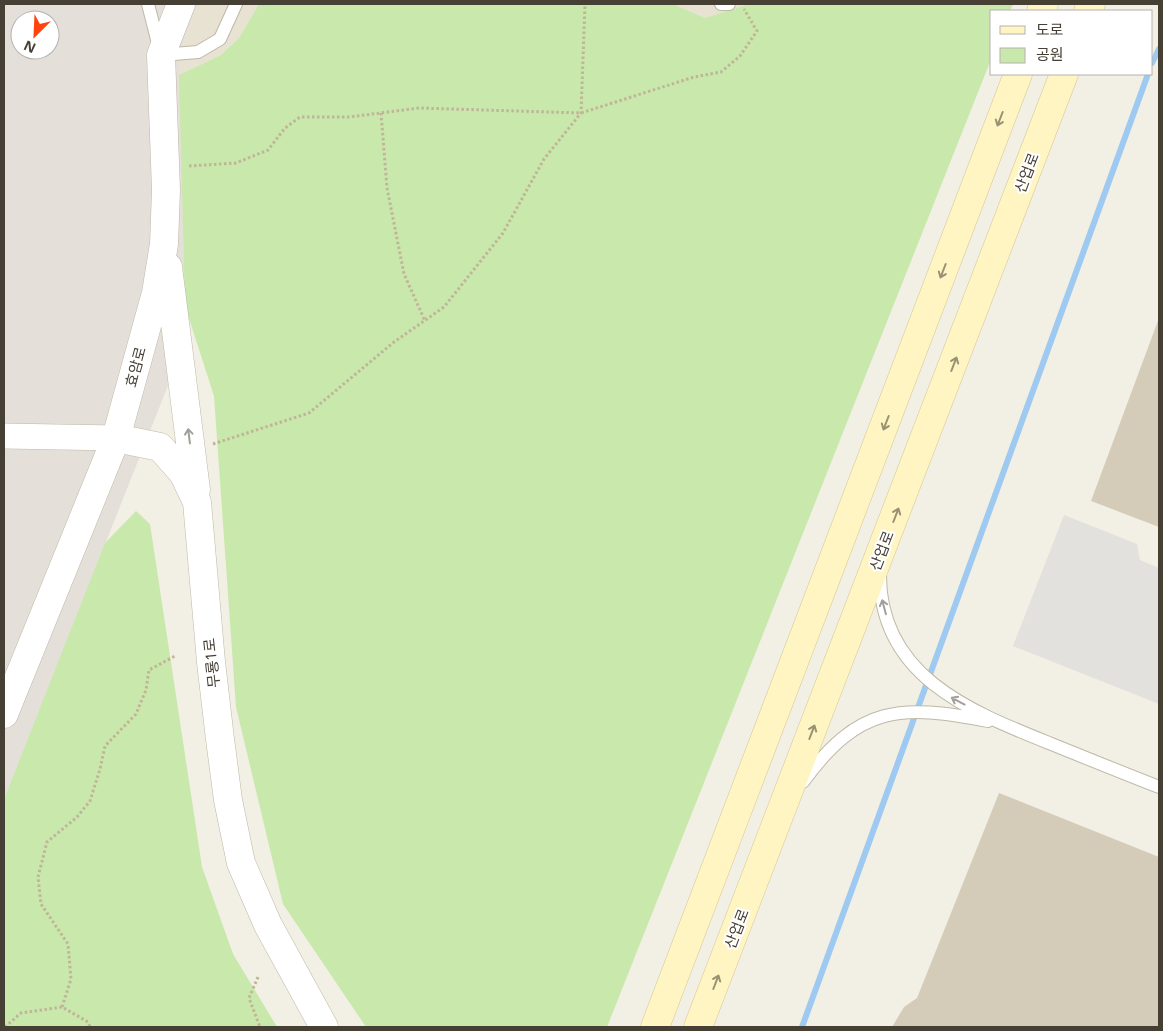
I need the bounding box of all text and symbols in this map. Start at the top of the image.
north arrow [10,10,60,60]
legend [990,10,1153,75]
text: 도로 [1036,19,1064,39]
text: N [20,36,39,58]
text: 공원 [1036,44,1064,64]
one-way arrow [995,111,1004,126]
street label: 산업로 [1009,150,1043,196]
one-way arrow [938,263,947,279]
street label: 효암로 [120,344,150,389]
one-way arrow [950,356,959,372]
one-way arrow [881,415,890,431]
one-way arrow [184,428,194,444]
one-way arrow [892,508,901,523]
street label: 산업로 [864,528,898,574]
one-way arrow [879,599,888,615]
street label: 무룡1로 [198,637,224,689]
one-way arrow [951,696,966,705]
one-way arrow [808,725,817,740]
street label: 산업로 [719,906,753,952]
one-way arrow [712,975,721,990]

